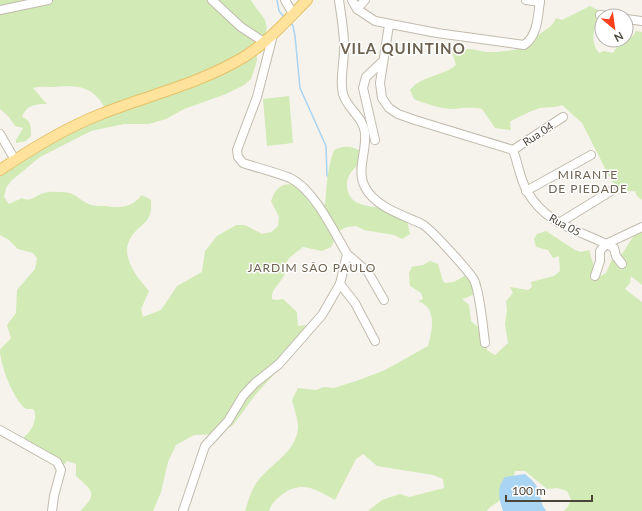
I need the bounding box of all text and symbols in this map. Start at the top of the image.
north arrow [594,8,634,48]
text: N [612,29,626,45]
district label: VILA QUINTINO [339,39,466,57]
street label: Rua 04 [520,119,556,148]
district label: MIRANTE DE PIEDADE [548,167,628,196]
street label: Rua 05 [547,211,583,238]
district label: JARDIM SÃO PAULO [248,260,376,275]
scale bar [506,477,592,503]
text: 100 m [512,483,546,498]

